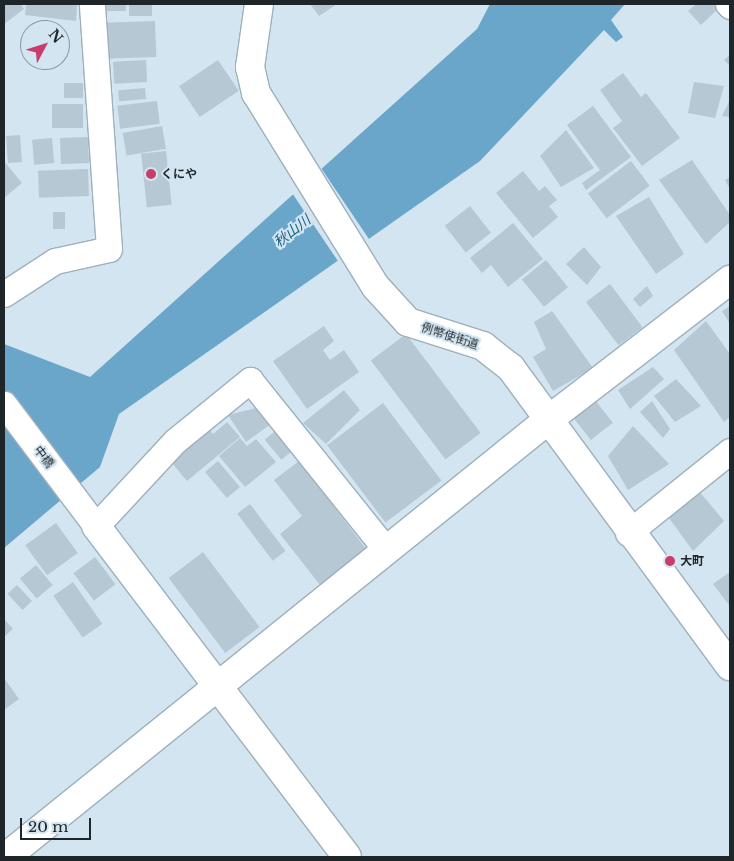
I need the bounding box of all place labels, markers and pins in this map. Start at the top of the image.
place label: くにや [161,167,197,181]
marker: くにや [145,168,157,180]
place label: 大町 [680,554,704,568]
marker: 大町 [664,555,676,567]

